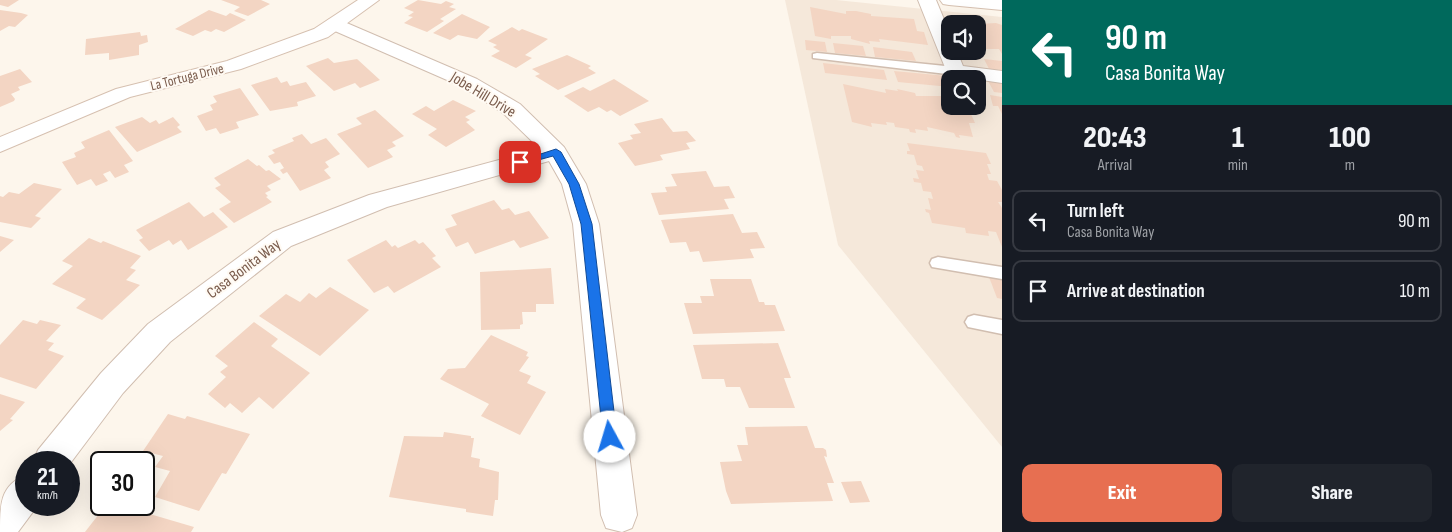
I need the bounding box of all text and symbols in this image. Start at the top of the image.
map controls [941,15,986,115]
button: sound [941,15,986,60]
text: 90 m [1105,17,1167,60]
icon: left [1022,20,1087,85]
street label: La Tortuga Drive [148,60,226,94]
text: Casa Bonita Way [1105,60,1225,87]
street label: Jobe Hill Drive [446,68,519,122]
button: search [941,70,986,115]
text: 20:43 [1083,120,1147,156]
text: 1 [1232,120,1244,156]
text: 100 [1329,120,1371,156]
pin [499,141,541,183]
icon: arrive [506,148,534,176]
text: Arrival [1098,156,1132,175]
text: min [1228,156,1248,175]
text: m [1345,156,1355,175]
text: Turn left [1067,200,1124,223]
icon: left [1024,207,1052,235]
text: 90 m [1398,210,1430,233]
text: Casa Bonita Way [1067,223,1154,242]
street label: Casa Bonita Way [203,235,285,303]
icon: arrive [1024,277,1052,305]
text: Arrive at destination [1067,280,1205,303]
text: 10 m [1400,280,1430,303]
position arrow [583,410,635,462]
speed limit sign: 30 [90,451,155,516]
text: 21 [37,462,58,493]
button: Exit [1022,464,1222,522]
button: Share [1232,464,1432,522]
text: km/h [37,488,58,503]

